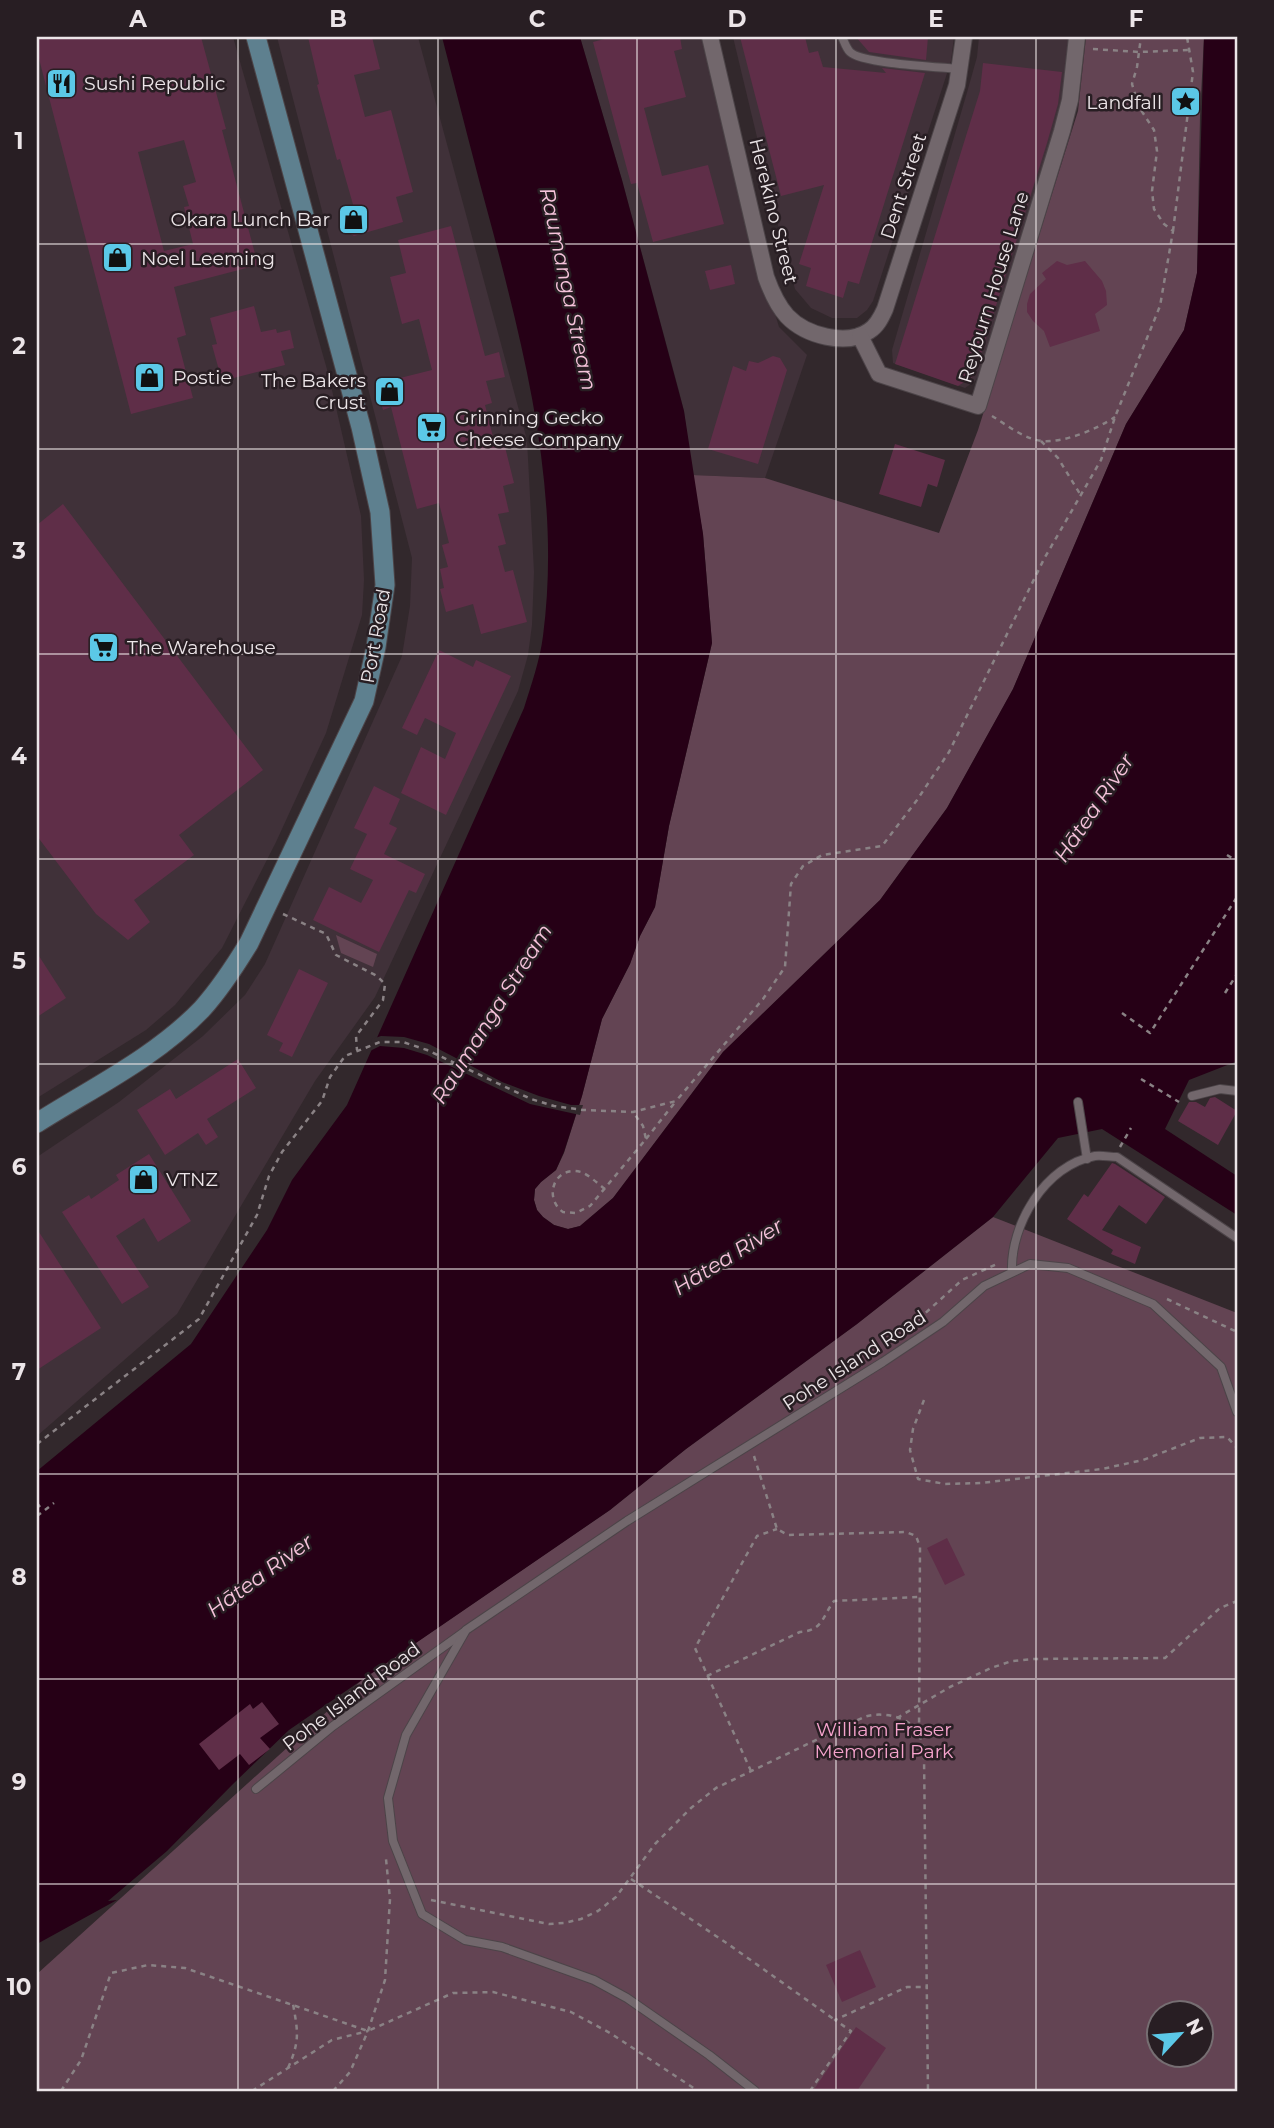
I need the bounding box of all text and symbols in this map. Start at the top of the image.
text: A [128,5,147,33]
text: B [329,5,347,33]
text: C [529,5,546,33]
text: D [728,5,747,33]
text: E [928,5,944,33]
text: F [1129,5,1144,33]
restaurant icon: Sushi Republic [44,66,78,100]
place label: Sushi Republic [84,72,225,95]
place icon: Landfall [1168,85,1202,119]
place label: Landfall [1086,91,1162,114]
text: 1 [14,127,24,155]
street label: Dent Street [876,130,932,242]
street label: Herekino Street [744,136,803,287]
water label: Raumanga Stream [535,185,602,393]
street label: Reyburn House Lane [953,189,1034,386]
shop icon: Okara Lunch Bar [336,202,370,236]
place label: Okara Lunch Bar [170,208,330,231]
shop icon: Noel Leeming [101,241,135,275]
place label: Noel Leeming [141,247,275,270]
text: 2 [12,332,26,360]
shop icon: Postie [133,360,167,394]
place label: Postie [173,366,232,389]
place label: The Bakers Crust [261,369,366,414]
shop icon: The Bakers Crust [372,374,406,408]
place label: Grinning Gecko Cheese Company [455,406,623,451]
supermarket icon: Grinning Gecko Cheese Company [415,411,449,445]
text: 3 [11,537,26,565]
street label: Port Road [356,587,395,685]
supermarket icon: The Warehouse [87,630,121,664]
place label: The Warehouse [127,636,276,659]
text: 4 [11,742,27,770]
water label: Hātea River [1048,748,1139,866]
water label: Raumanga Stream [426,919,557,1108]
text: 5 [12,947,26,975]
text: 6 [12,1153,27,1181]
shop icon: VTNZ [126,1162,160,1196]
place label: VTNZ [166,1168,218,1191]
water label: Hātea River [668,1213,788,1300]
street label: Pohe Island Road [778,1305,930,1415]
text: 7 [12,1358,26,1386]
water label: Hātea River [202,1528,318,1622]
text: 8 [11,1563,27,1591]
street label: Pohe Island Road [278,1637,425,1756]
park label: William Fraser Memorial Park [815,1718,954,1763]
text: 9 [12,1768,26,1796]
text: 10 [7,1973,31,2001]
north arrow [1144,1998,1214,2068]
text: N [1181,2015,1209,2039]

